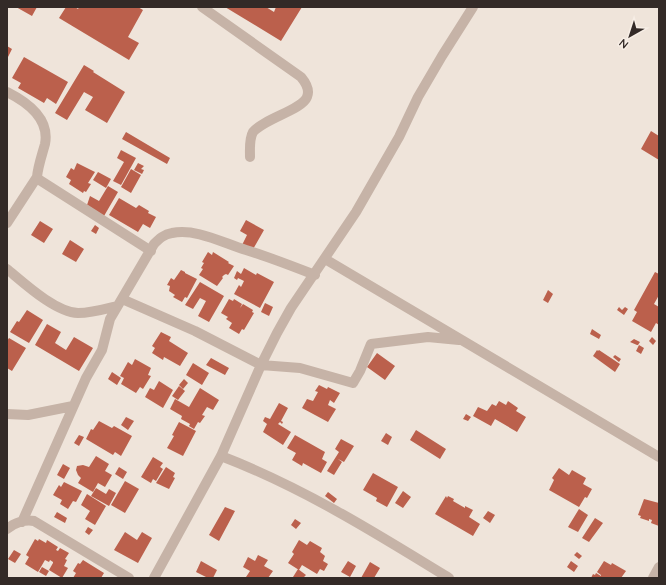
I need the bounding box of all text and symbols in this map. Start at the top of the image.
north arrow [610,16,650,56]
text: N [616,36,631,52]

